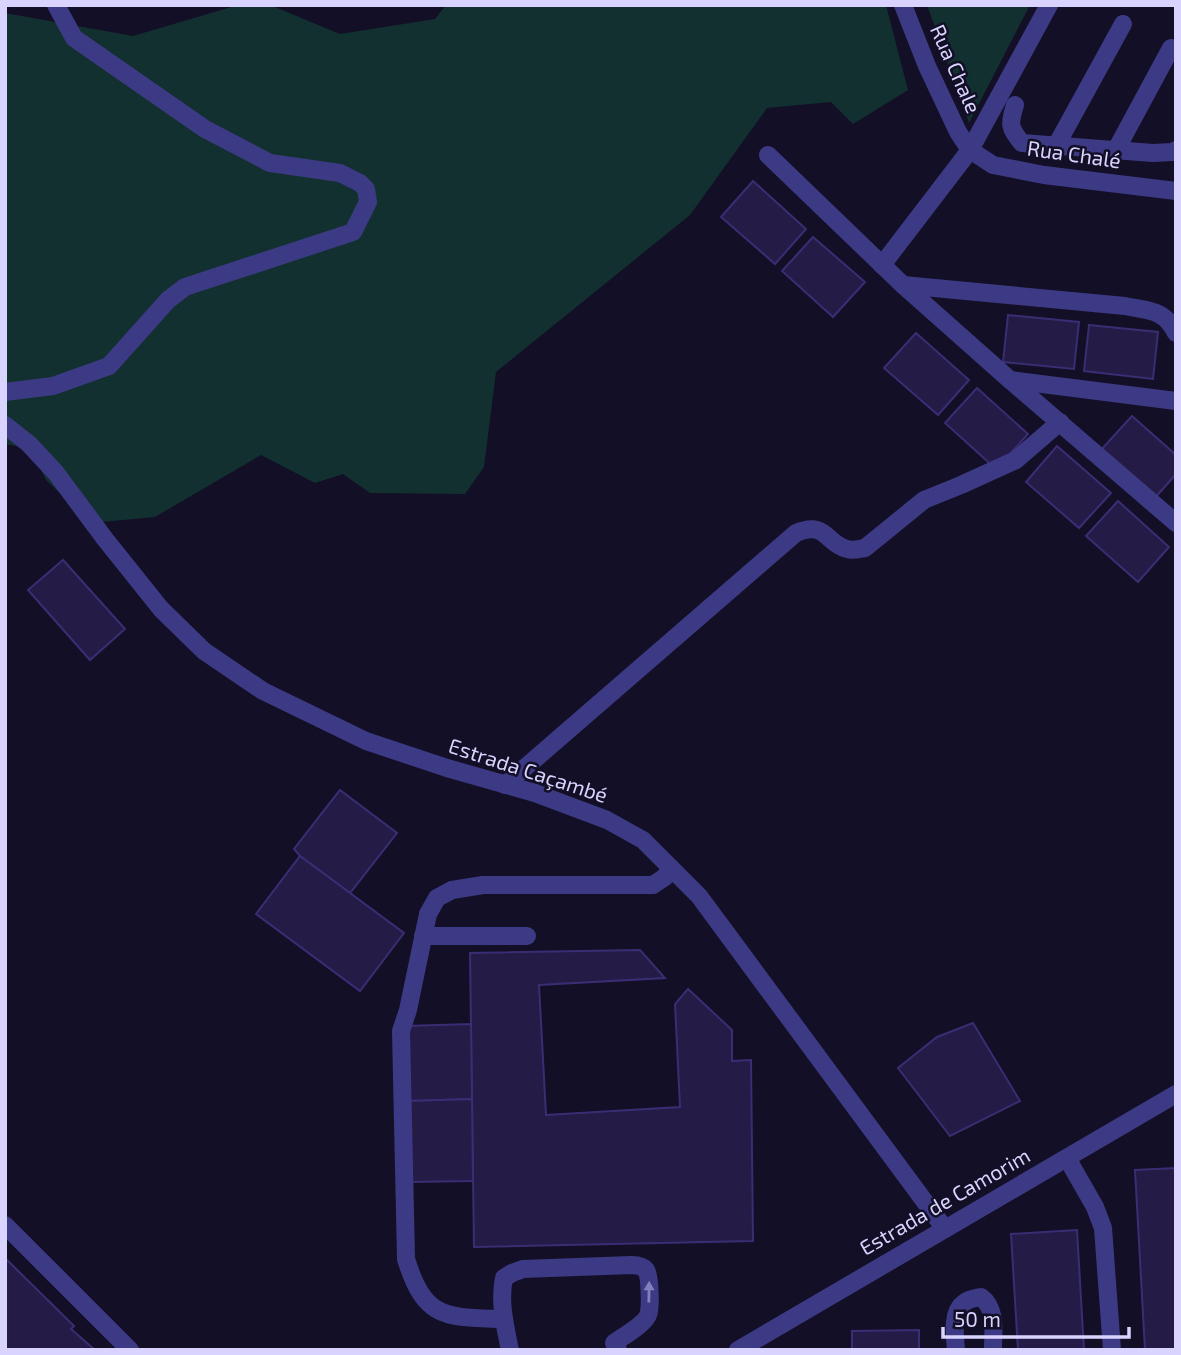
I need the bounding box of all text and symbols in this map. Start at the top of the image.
street label: Rua Chale [926,20,987,117]
street label: Rua Chalé [1026,135,1123,172]
street label: Estrada Caçambé [445,732,611,809]
street label: Estrada de Camorim [855,1142,1034,1260]
one-way arrow [643,1281,655,1303]
scale bar [943,1296,1128,1340]
text: 50 m [954,1306,1001,1331]

